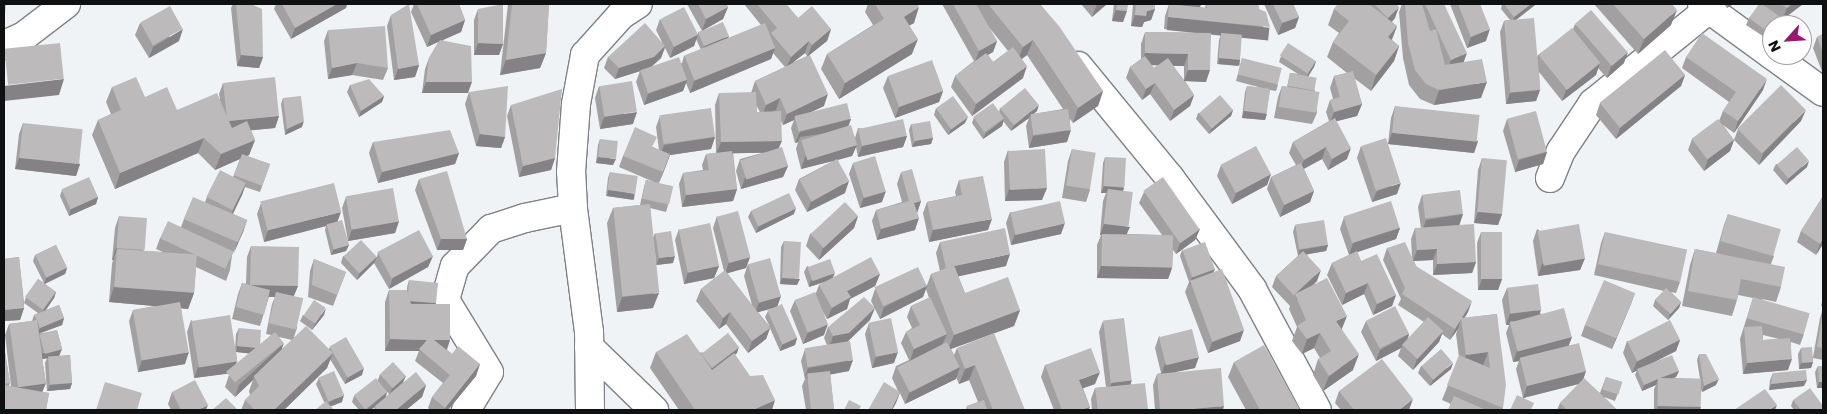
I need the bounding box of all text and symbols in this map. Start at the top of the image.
north arrow [1762,15,1812,65]
text: N [1763,37,1786,55]

